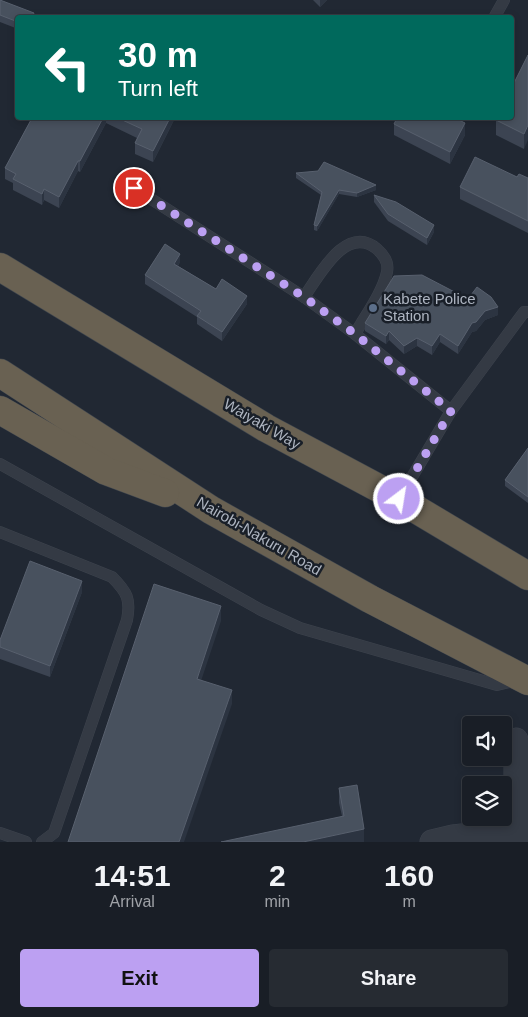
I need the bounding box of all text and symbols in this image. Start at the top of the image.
icon: left [35,35,100,100]
text: 30 m [118,35,198,74]
text: Turn left [118,76,198,101]
pin [113,167,155,209]
icon: arrive [120,174,148,202]
place label: Kabete Police Station [383,290,476,324]
marker: Kabete Police Station [367,302,379,314]
street label: Waiyaki Way [221,395,304,453]
position arrow [372,472,424,524]
street label: Nairobi-Nakuru Road [194,493,325,578]
map controls [462,716,512,826]
button: sound [462,716,512,766]
button: layers [462,776,512,826]
text: 14:51 [94,859,171,892]
text: 2 [269,859,286,892]
text: 160 [384,859,434,892]
text: Arrival [110,893,155,910]
text: min [264,893,290,910]
text: m [402,893,416,910]
button: Exit [20,949,259,1007]
button: Share [269,949,508,1007]

